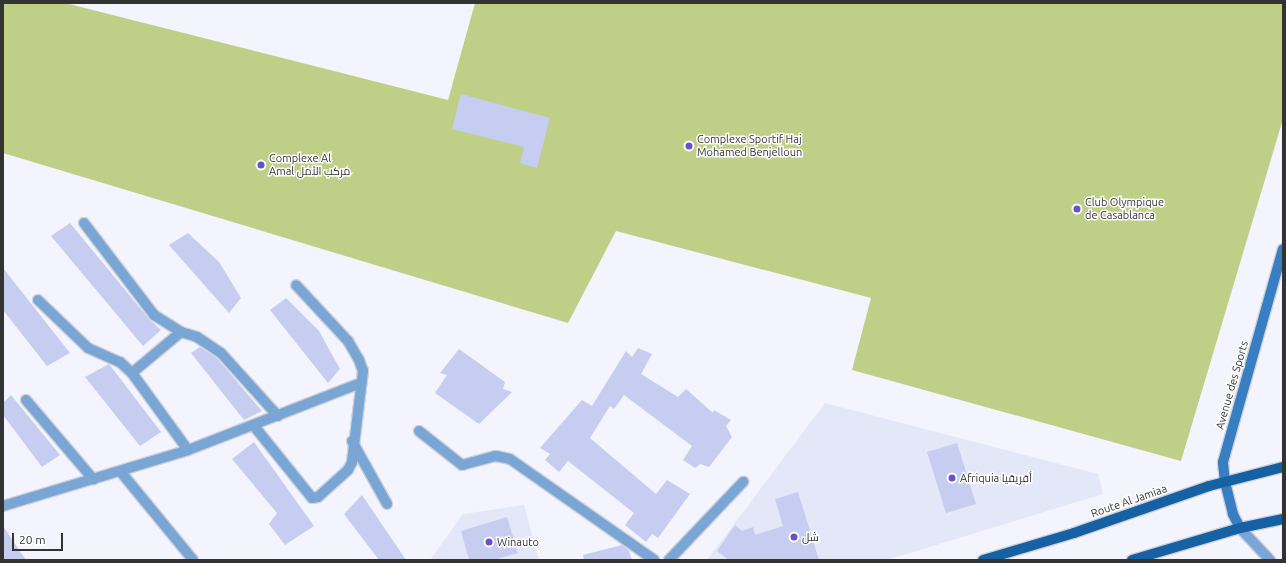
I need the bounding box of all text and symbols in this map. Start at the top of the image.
place label: Complexe Sportif Haj Mohamed Benjelloun [697,133,802,159]
marker: Complexe Sportif Haj Mohamed Benjelloun [684,141,694,151]
place label: Complexe Al Amal مركب الأمل [269,152,350,178]
marker: Complexe Al Amal مركب الأمل [256,160,266,170]
place label: Club Olympique de Casablanca [1085,196,1164,222]
marker: Club Olympique de Casablanca [1072,204,1082,214]
street label: Avenue des Sports [1213,339,1251,431]
place label: Afriquia أفريقيا [960,471,1032,485]
marker: Afriquia أفريقيا [947,473,957,483]
street label: Route Al Jamiaa [1089,482,1169,520]
scale bar [14,525,65,551]
place label: شل [802,530,819,544]
marker: شل [789,532,799,542]
text: 20 m [19,533,46,546]
place label: Winauto [497,535,539,549]
marker: Winauto [484,537,494,547]

